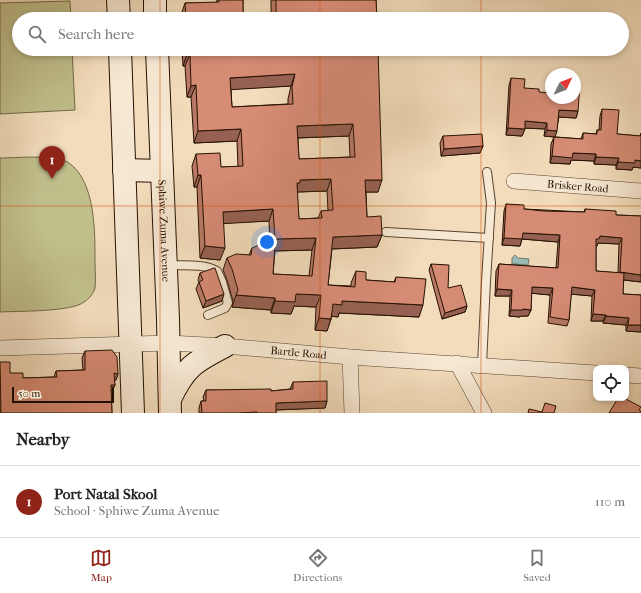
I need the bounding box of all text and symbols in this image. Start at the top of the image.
search box [12,12,629,56]
icon: search [26,23,48,45]
text: Search here [58,25,134,43]
north arrow [545,68,581,104]
pin: 1 [39,146,65,179]
street label: Brisker Road [547,177,610,195]
street label: Sphiwe Zuma Avenue [156,179,173,283]
your location [257,232,277,252]
street label: Bartle Road [270,344,328,362]
map controls [593,365,629,401]
button: locate [593,365,629,401]
scale bar [12,385,114,404]
text: 50 m [18,387,40,400]
text: Nearby [16,429,70,449]
text: Port Natal Skool [54,485,157,503]
text: 1 [27,494,31,509]
text: 110 m [595,494,625,509]
text: School · Sphiwe Zuma Avenue [54,503,219,518]
tab: Map [90,547,112,584]
tab: Directions [293,547,343,584]
tab: Saved [523,547,551,584]

